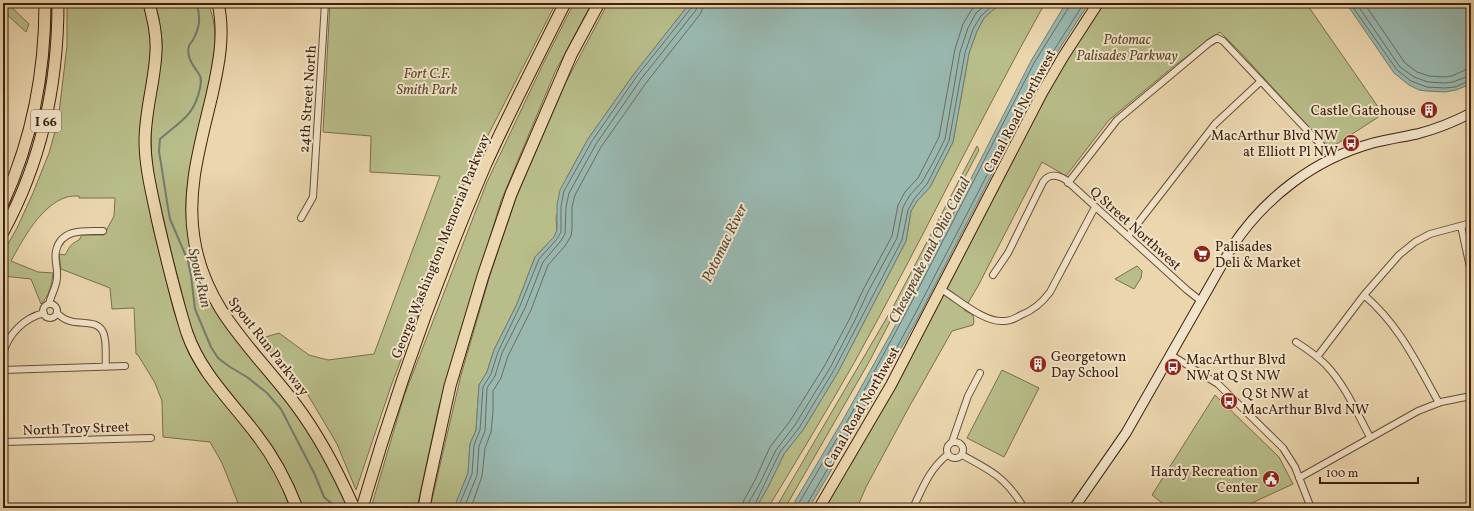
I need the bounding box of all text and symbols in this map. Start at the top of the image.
park label: Potomac Palisades Parkway [1076,31,1178,66]
street label: 24th Street North [295,45,322,154]
street label: Canal Road Northwest [980,46,1061,177]
park label: Fort C.F. Smith Park [397,65,458,100]
building icon: Castle Gatehouse [1419,100,1439,120]
place label: Castle Gatehouse [1311,102,1416,121]
road number: I 66 [31,110,61,132]
place label: MacArthur Blvd NW at Elliott Pl NW [1211,127,1338,162]
street label: George Washington Memorial Parkway [388,131,495,362]
bus stop icon: MacArthur Blvd NW at Elliott Pl NW [1341,133,1361,153]
water label: Chesapeake and Ohio Canal [884,174,976,327]
street label: Q Street Northwest [1085,183,1185,275]
water label: Potomac River [697,201,754,286]
place label: Palisades Deli & Market [1215,238,1301,273]
supermarket icon: Palisades Deli & Market [1192,244,1212,264]
water label: Spout Run [181,246,216,310]
street label: Spout Run Parkway [223,293,313,401]
street label: Canal Road Northwest [820,343,905,472]
place label: Georgetown Day School [1051,348,1126,383]
place label: MacArthur Blvd NW at Q St NW [1186,351,1286,386]
building icon: Georgetown Day School [1028,354,1048,374]
bus stop icon: MacArthur Blvd NW at Q St NW [1163,357,1183,377]
place label: Q St NW at MacArthur Blvd NW [1242,385,1369,420]
bus stop icon: Q St NW at MacArthur Blvd NW [1219,391,1239,411]
street label: North Troy Street [22,418,130,441]
scale bar [1320,459,1418,485]
place label: Hardy Recreation Center [1150,463,1258,498]
text: 100 m [1326,466,1359,482]
public building icon: Hardy Recreation Center [1261,469,1281,489]

